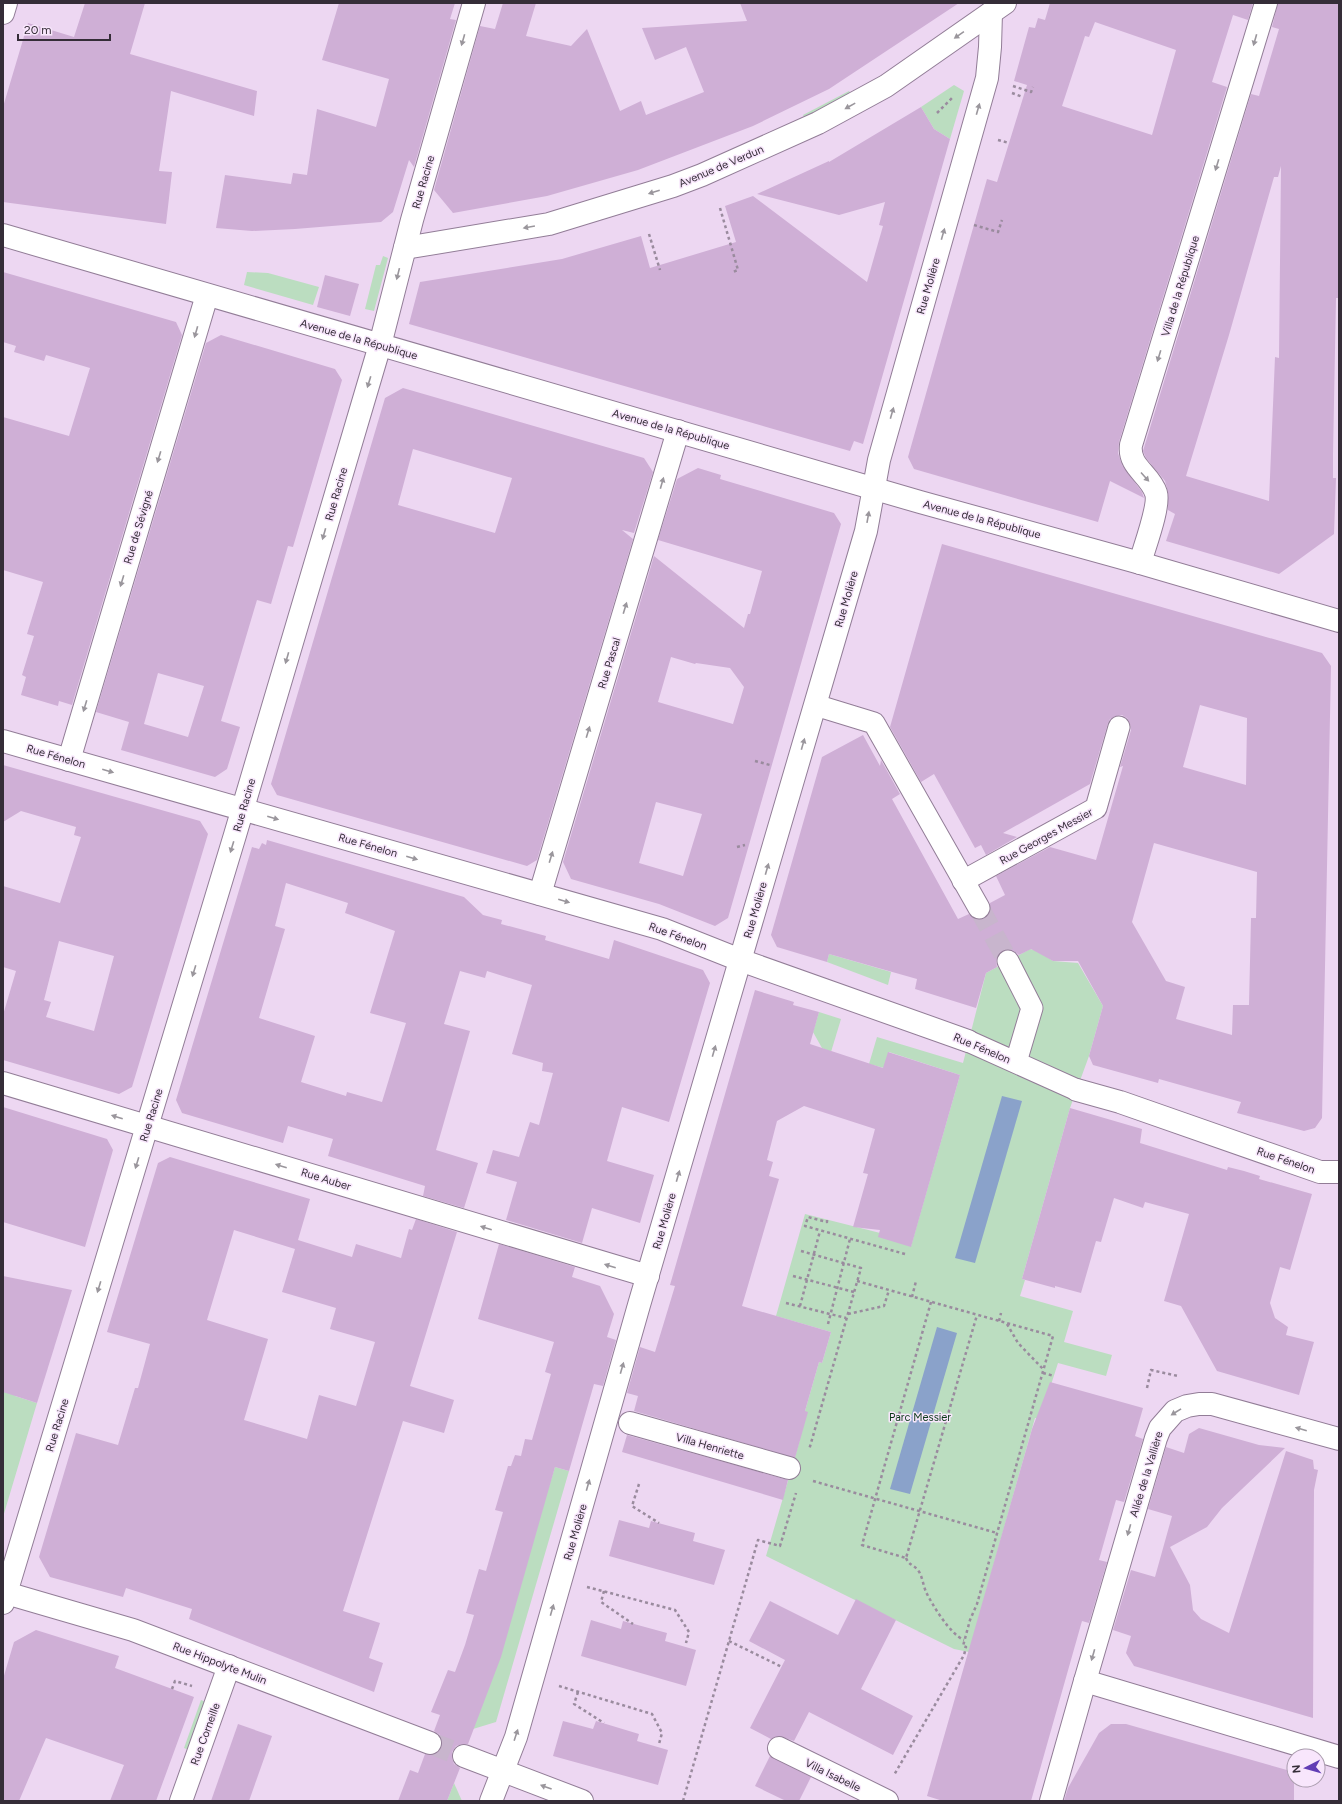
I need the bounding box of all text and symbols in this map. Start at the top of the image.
scale bar [18,16,110,42]
text: 20 m [24,23,52,37]
one-way arrow [954,31,964,39]
one-way arrow [460,34,466,47]
one-way arrow [1252,35,1258,47]
one-way arrow [844,103,856,110]
one-way arrow [975,103,981,115]
street label: Avenue de Verdun [677,143,765,190]
street label: Rue Racine [410,154,437,210]
one-way arrow [1214,159,1220,171]
one-way arrow [648,189,660,195]
one-way arrow [523,225,536,231]
one-way arrow [940,228,946,241]
street label: Villa de la République [1159,234,1202,338]
street label: Rue Molière [914,256,943,316]
one-way arrow [395,267,401,280]
street label: Avenue de la République [299,317,419,362]
one-way arrow [193,326,199,338]
one-way arrow [1155,350,1161,362]
one-way arrow [366,377,372,389]
street label: Avenue de la République [611,407,731,452]
one-way arrow [889,407,895,419]
one-way arrow [156,451,162,463]
street label: Rue Racine [323,466,350,522]
one-way arrow [1141,471,1150,482]
one-way arrow [659,477,665,489]
street label: Rue de Sévigné [121,489,156,566]
street label: Avenue de la République [922,498,1042,541]
one-way arrow [866,511,872,523]
one-way arrow [321,528,327,540]
street label: Rue Molière [832,569,861,629]
one-way arrow [119,576,125,588]
one-way arrow [622,601,628,613]
street label: Rue Pascal [596,636,623,690]
one-way arrow [284,653,290,665]
one-way arrow [82,700,88,712]
one-way arrow [585,726,591,738]
one-way arrow [800,738,806,750]
street label: Rue Fénelon [25,742,87,771]
one-way arrow [102,768,114,774]
street label: Rue Racine [231,777,258,833]
street label: Rue Georges Messier [997,805,1095,867]
one-way arrow [268,815,280,821]
street label: Rue Fénelon [337,831,399,860]
one-way arrow [229,841,235,853]
one-way arrow [548,851,554,863]
one-way arrow [405,855,418,861]
one-way arrow [764,863,770,875]
street label: Rue Molière [741,880,770,940]
one-way arrow [558,898,570,904]
street label: Rue Fénelon [647,920,709,953]
one-way arrow [191,965,197,977]
street label: Rue Fénelon [951,1031,1012,1066]
one-way arrow [711,1045,717,1057]
street label: Rue Racine [137,1087,166,1143]
one-way arrow [110,1114,122,1120]
street label: Rue Fénelon [1255,1144,1317,1177]
one-way arrow [134,1157,140,1169]
one-way arrow [275,1163,287,1169]
street label: Rue Auber [299,1166,353,1193]
one-way arrow [675,1170,681,1182]
street label: Rue Molière [650,1191,679,1251]
one-way arrow [480,1225,492,1231]
one-way arrow [604,1263,616,1269]
one-way arrow [96,1281,102,1293]
one-way arrow [619,1362,625,1374]
street label: Rue Racine [43,1397,72,1453]
one-way arrow [1171,1408,1182,1416]
park label: Parc Messier [889,1411,951,1424]
one-way arrow [1295,1426,1307,1432]
street label: Allée de la Vallière [1127,1430,1166,1519]
street label: Villa Henriette [674,1431,745,1462]
one-way arrow [585,1479,591,1491]
street label: Rue Molière [561,1502,590,1562]
one-way arrow [1126,1524,1132,1536]
one-way arrow [549,1603,555,1615]
street label: Rue Hippolyte Mulin [171,1640,269,1687]
one-way arrow [1090,1649,1096,1661]
street label: Rue Corneille [188,1701,223,1767]
one-way arrow [513,1728,519,1740]
north arrow [1286,1748,1326,1788]
street label: Villa Isabelle [803,1756,863,1795]
text: N [1290,1764,1303,1774]
one-way arrow [540,1784,552,1790]

